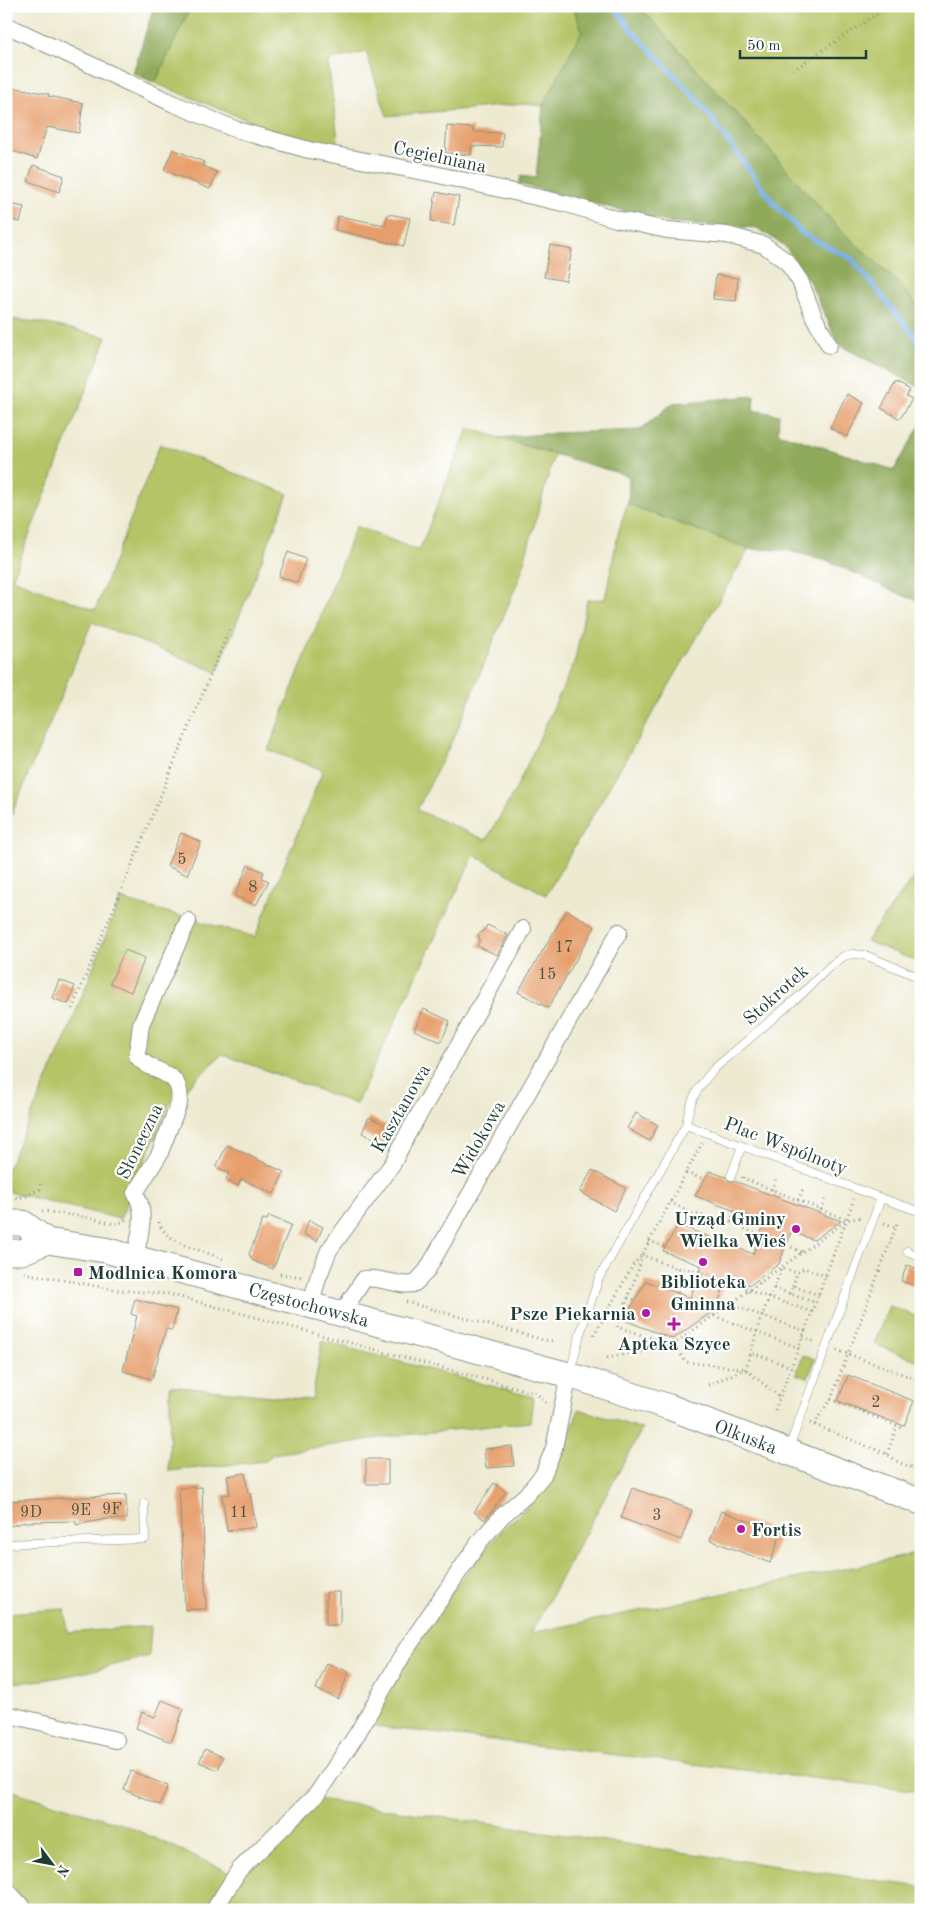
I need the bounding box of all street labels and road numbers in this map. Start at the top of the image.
street label: Cegielniana [391,139,489,178]
street label: Stokrotek [741,962,813,1030]
street label: Kasztanowa [369,1061,436,1157]
street label: Widokowa [450,1098,510,1182]
street label: Słoneczna [115,1101,168,1183]
street label: Plac Wspólnoty [721,1115,849,1180]
street label: Częstochowska [246,1281,371,1332]
street label: Olkuska [711,1418,780,1459]

